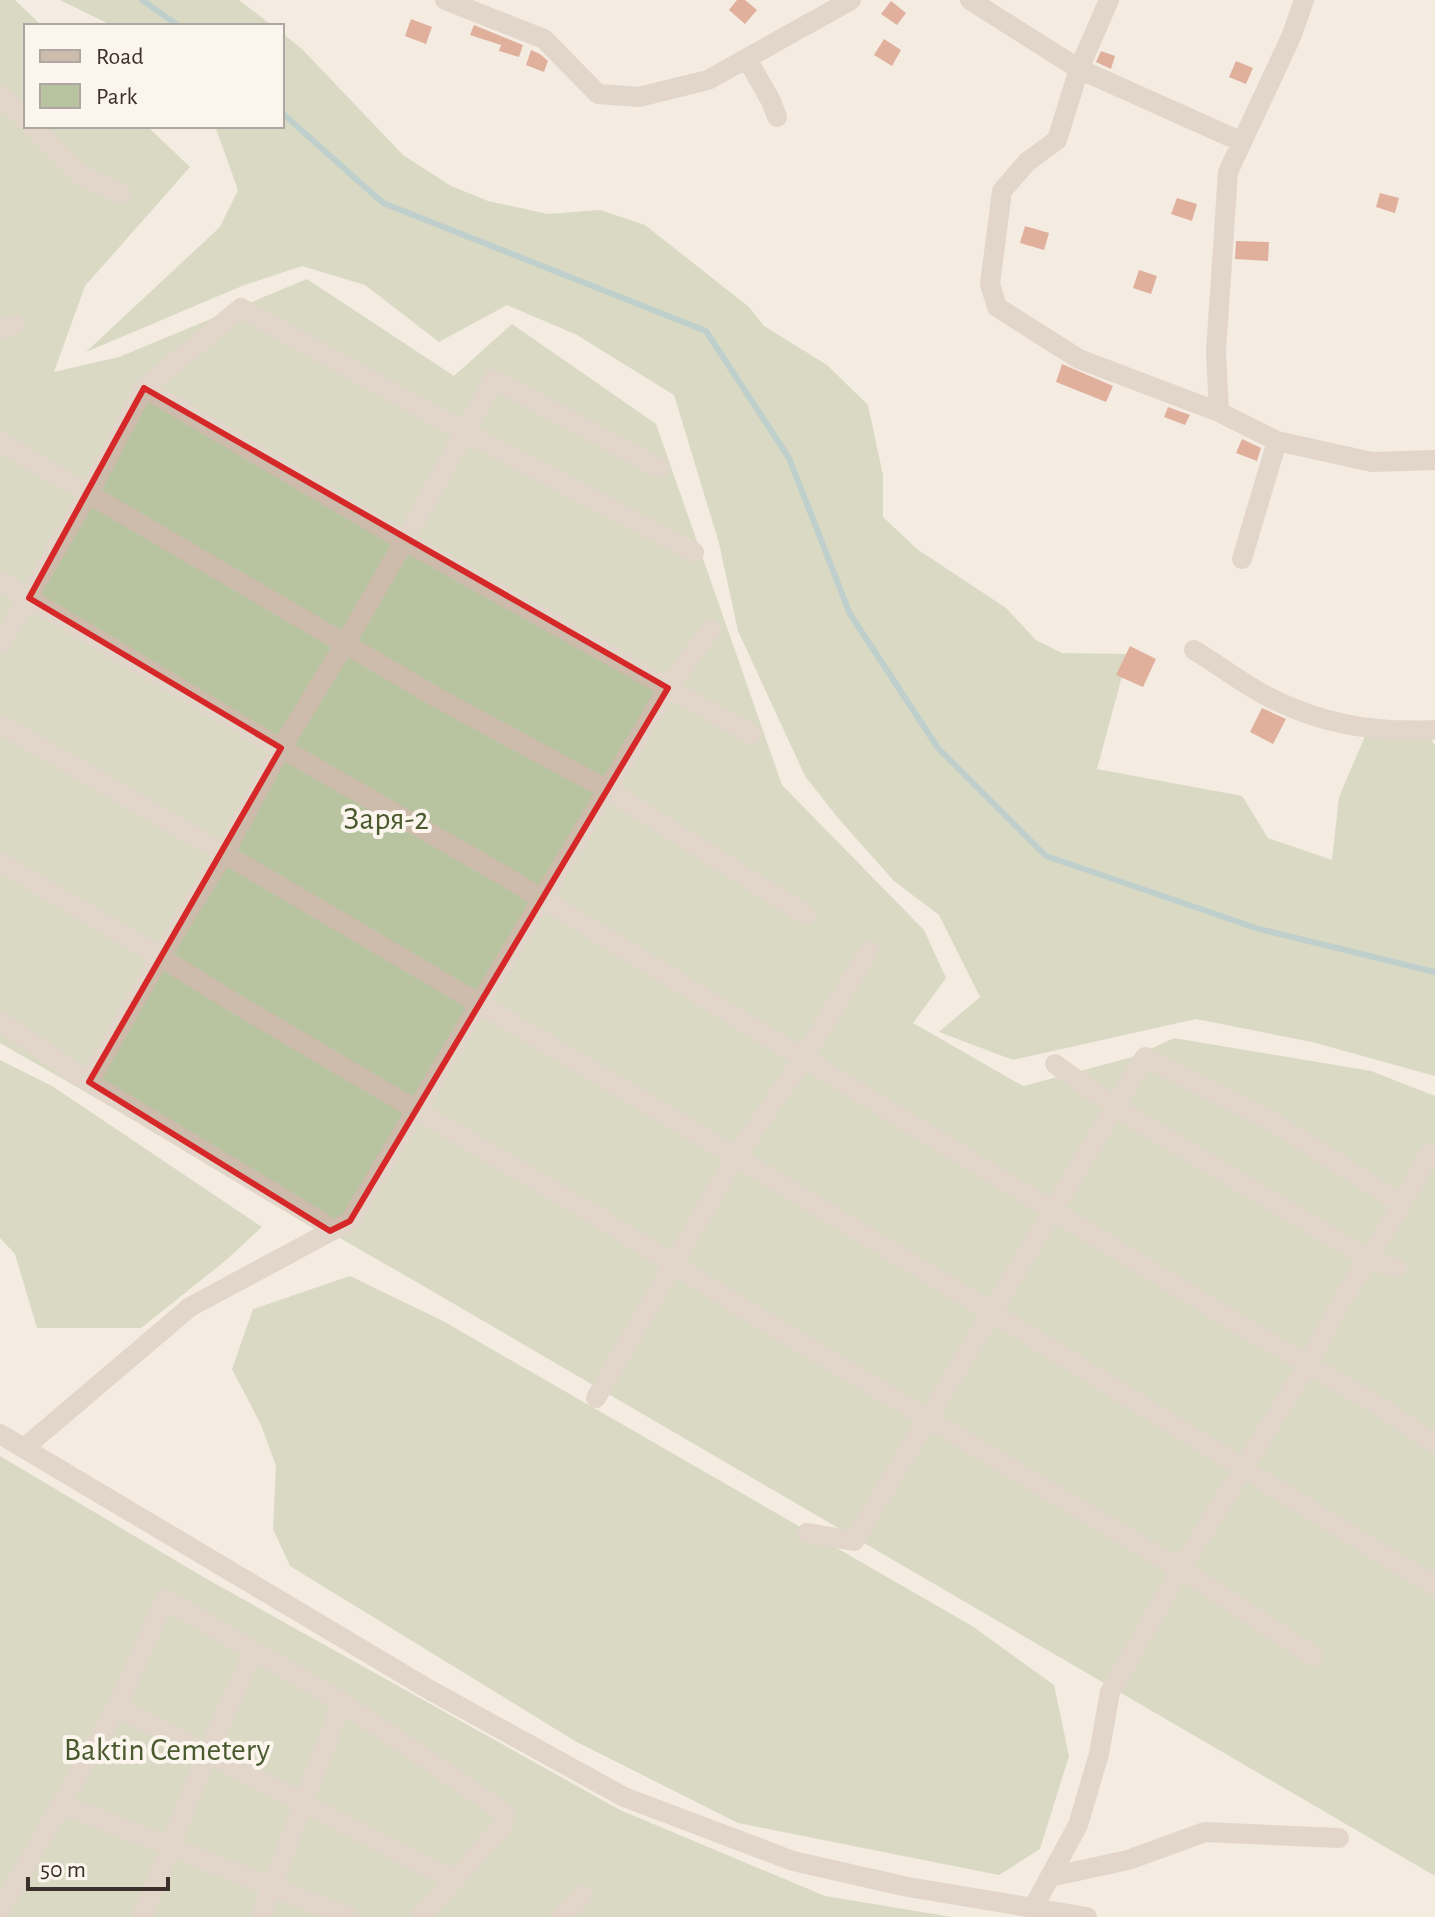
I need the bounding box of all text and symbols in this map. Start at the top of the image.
legend [24,24,284,128]
text: Road [96,45,144,69]
text: Park [96,85,137,109]
park label: Заря-2 [343,803,429,835]
park label: Baktin Cemetery [64,1734,270,1766]
scale bar [28,1841,168,1891]
text: 50 m [40,1858,86,1882]

